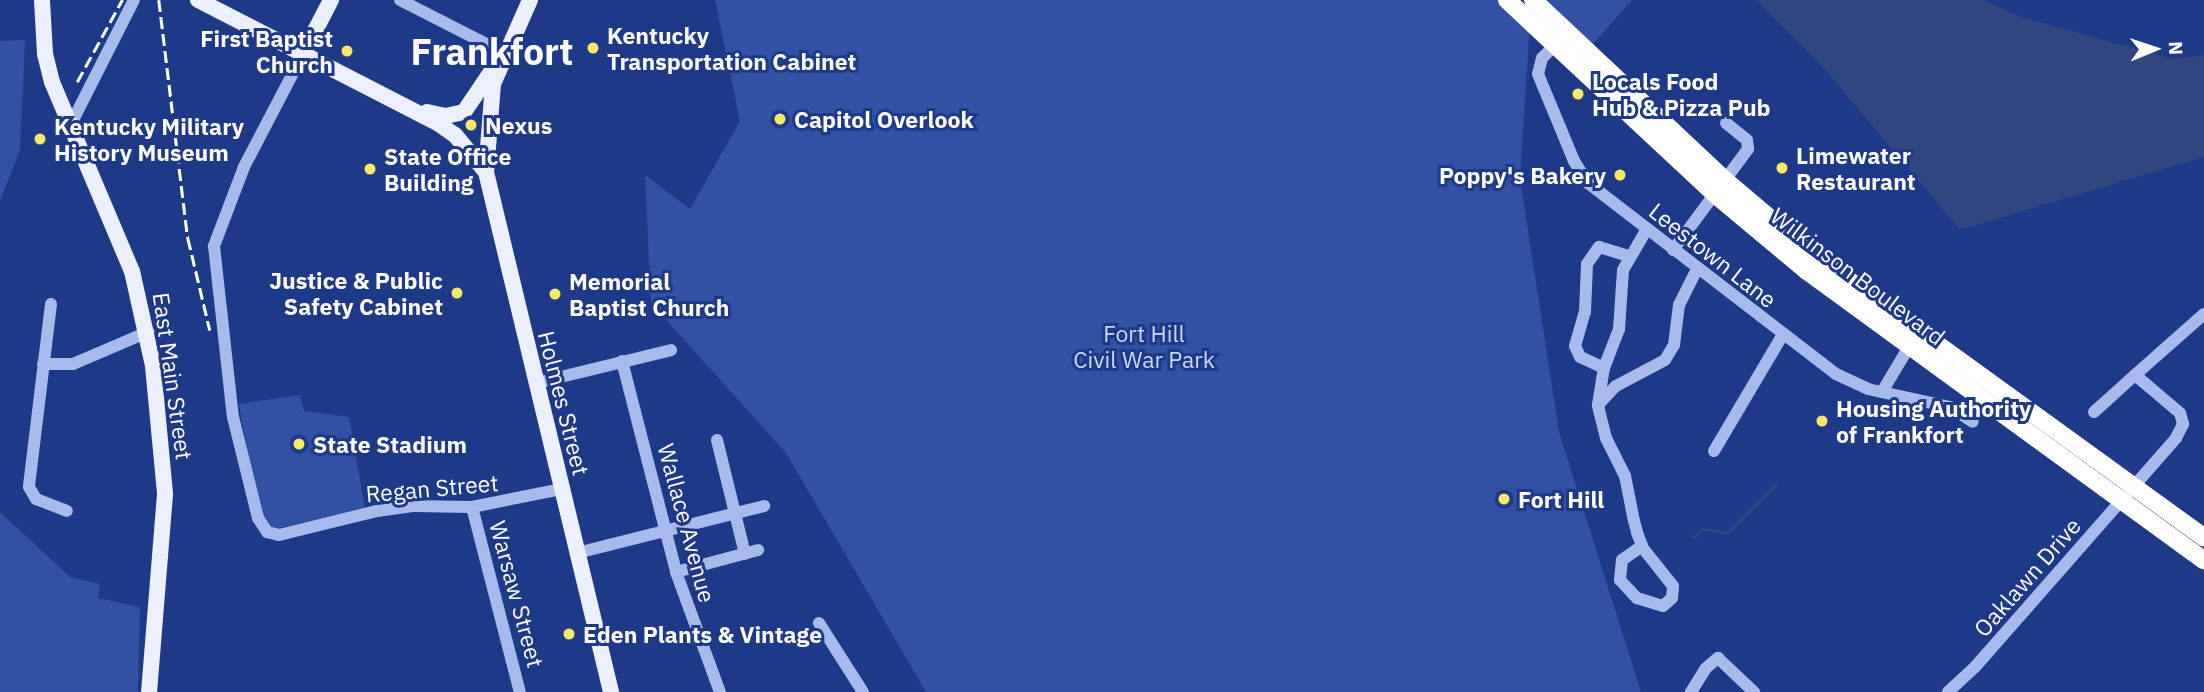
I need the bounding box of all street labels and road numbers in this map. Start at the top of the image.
street label: Leestown Lane [1644,197,1782,313]
street label: Wilkinson Boulevard [1766,202,1950,350]
street label: East Main Street [148,291,198,461]
street label: Holmes Street [533,328,595,478]
street label: Wallace Avenue [653,440,721,606]
street label: Regan Street [365,468,499,508]
street label: Oaklawn Drive [1968,512,2086,642]
street label: Warsaw Street [484,518,550,670]

